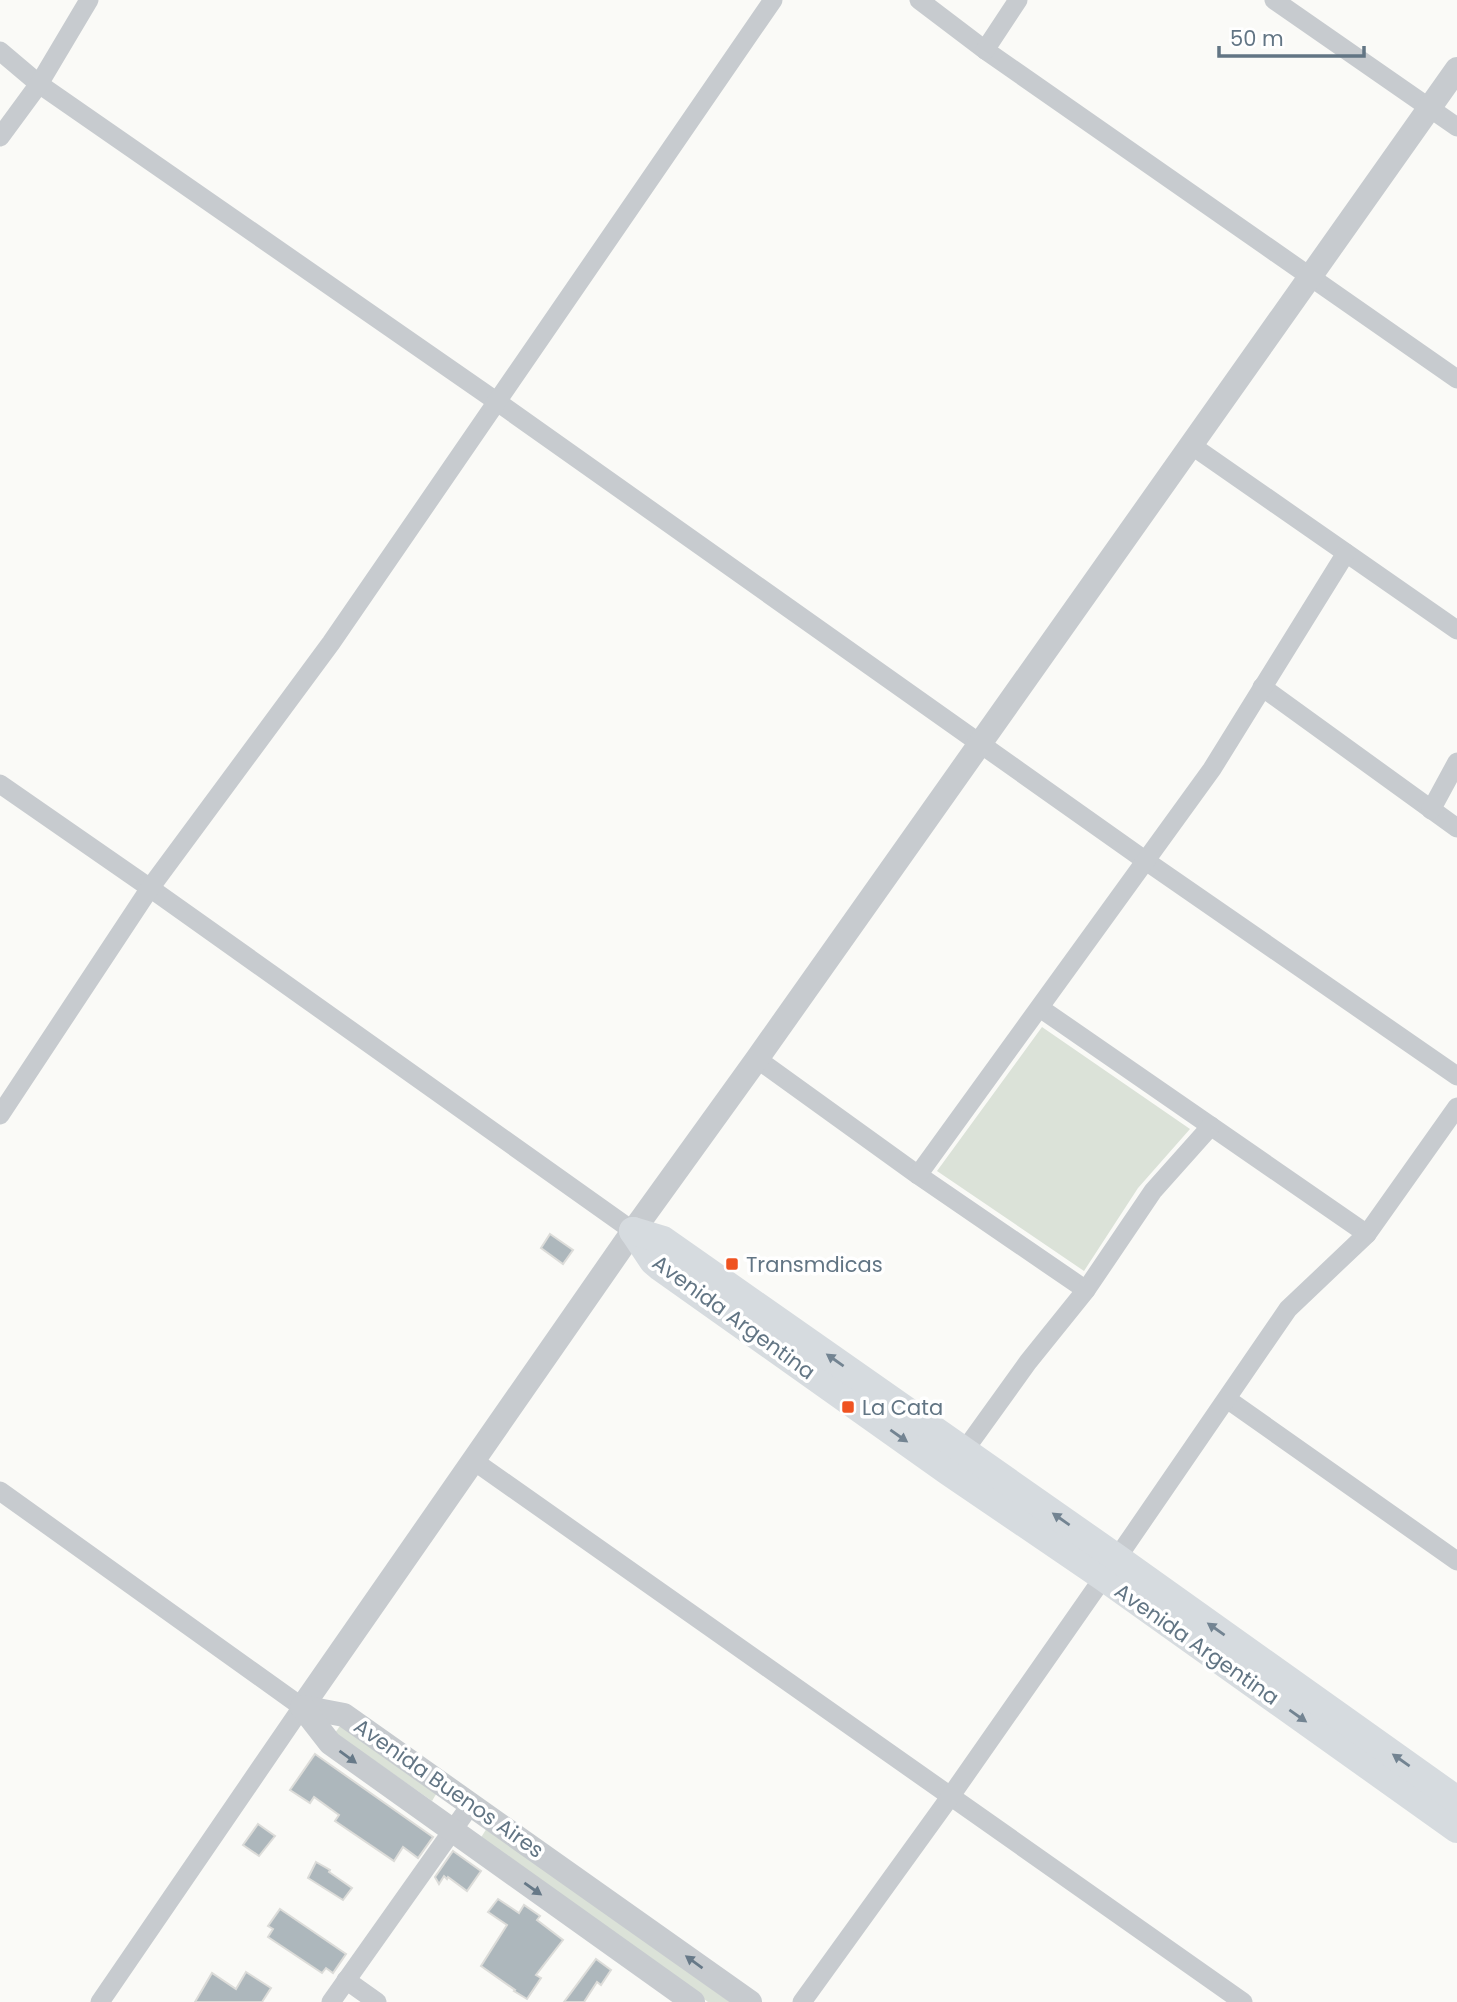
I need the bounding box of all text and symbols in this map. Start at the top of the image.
scale bar [1219,14,1364,58]
text: 50 m [1230,24,1284,53]
street label: Avenida Argentina [647,1248,821,1386]
place label: Transmdicas [746,1250,883,1279]
marker: Transmdicas [724,1256,740,1272]
one-way arrow [826,1354,844,1368]
place label: La Cata [862,1393,943,1422]
marker: La Cata [840,1399,856,1415]
one-way arrow [890,1429,908,1443]
one-way arrow [1052,1512,1070,1526]
street label: Avenida Argentina [1109,1576,1285,1712]
one-way arrow [1207,1622,1225,1636]
one-way arrow [1289,1709,1307,1723]
street label: Avenida Buenos Aires [348,1711,550,1865]
one-way arrow [339,1749,357,1763]
one-way arrow [1392,1754,1410,1768]
one-way arrow [524,1882,542,1896]
one-way arrow [685,1955,703,1969]

